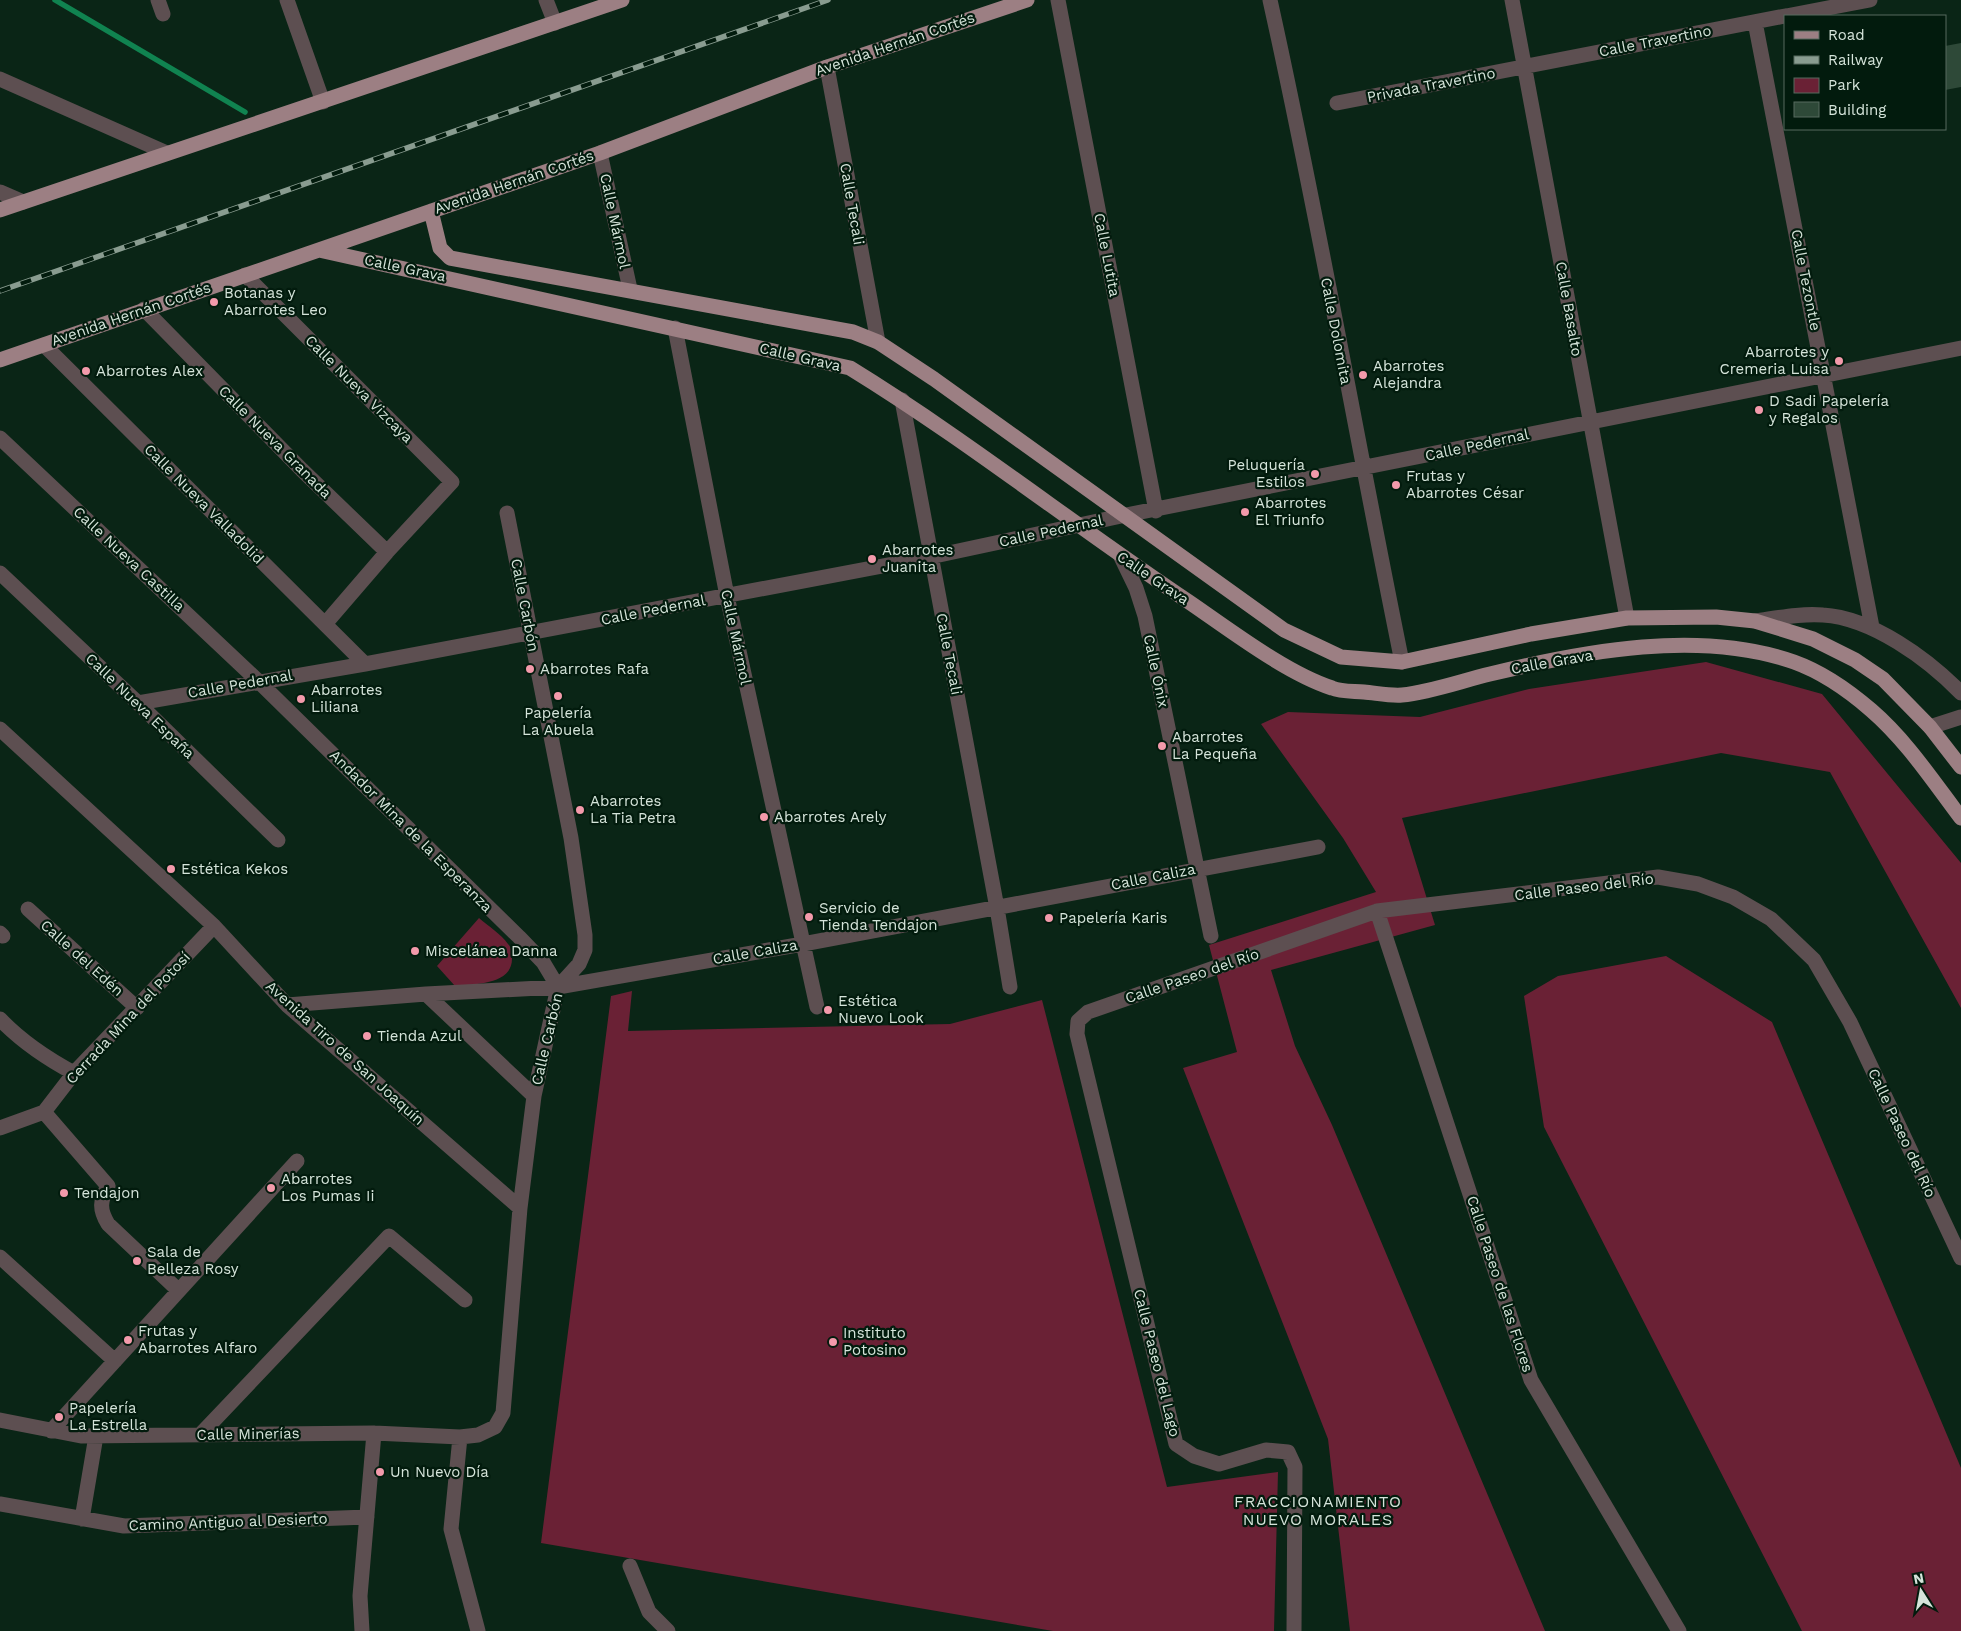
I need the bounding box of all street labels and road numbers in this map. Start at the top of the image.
street label: Avenida Hernán Cortés [813,8,977,80]
street label: Calle Travertino [1597,21,1713,61]
street label: Privada Travertino [1365,64,1497,106]
street label: Avenida Hernán Cortés [432,146,596,218]
street label: Calle Tecali [836,162,868,246]
street label: Calle Mármol [596,172,634,271]
street label: Calle Lutita [1090,212,1124,299]
street label: Calle Tezontle [1787,228,1825,332]
street label: Calle Grava [363,251,448,286]
street label: Calle Basalto [1552,260,1586,358]
street label: Calle Dolomita [1317,276,1355,386]
street label: Avenida Hernán Cortés [49,278,213,350]
street label: Calle Nueva Vizcaya [301,331,417,447]
street label: Calle Grava [758,339,843,375]
street label: Calle Nueva Granada [215,382,336,503]
street label: Calle Pedernal [1423,425,1531,465]
street label: Calle Nueva Valladolid [140,440,268,568]
street label: Calle Nueva Castilla [70,503,189,616]
street label: Calle Pedernal [997,511,1105,551]
street label: Calle Grava [1114,547,1193,609]
street label: Calle Carbón [507,557,543,653]
street label: Calle Mármol [717,588,755,687]
street label: Calle Pedernal [599,591,707,629]
street label: Calle Tecali [932,612,966,696]
street label: Calle Ónix [1139,633,1173,709]
street label: Calle Grava [1510,646,1595,678]
street label: Calle Nueva España [82,649,199,763]
street label: Calle Pedernal [186,666,294,702]
street label: Andador Mina de la Esperanza [326,746,496,916]
street label: Calle Caliza [1109,860,1197,894]
street label: Calle Paseo del Río [1513,870,1655,904]
street label: Calle del Edén [37,916,127,1000]
street label: Calle Caliza [711,936,799,968]
street label: Calle Paseo del Río [1123,945,1261,1007]
street label: Cerrada Mina del Potosí [62,948,194,1088]
street label: Avenida Tiro de San Joaquín [262,977,428,1129]
street label: Calle Carbón [528,991,566,1087]
street label: Calle Paseo del Río [1864,1066,1940,1200]
street label: Calle Paseo de las Flores [1463,1193,1537,1375]
street label: Calle Paseo del Lago [1130,1287,1184,1439]
street label: Calle Minerías [196,1424,300,1444]
street label: Camino Antiguo al Desierto [128,1510,328,1534]

